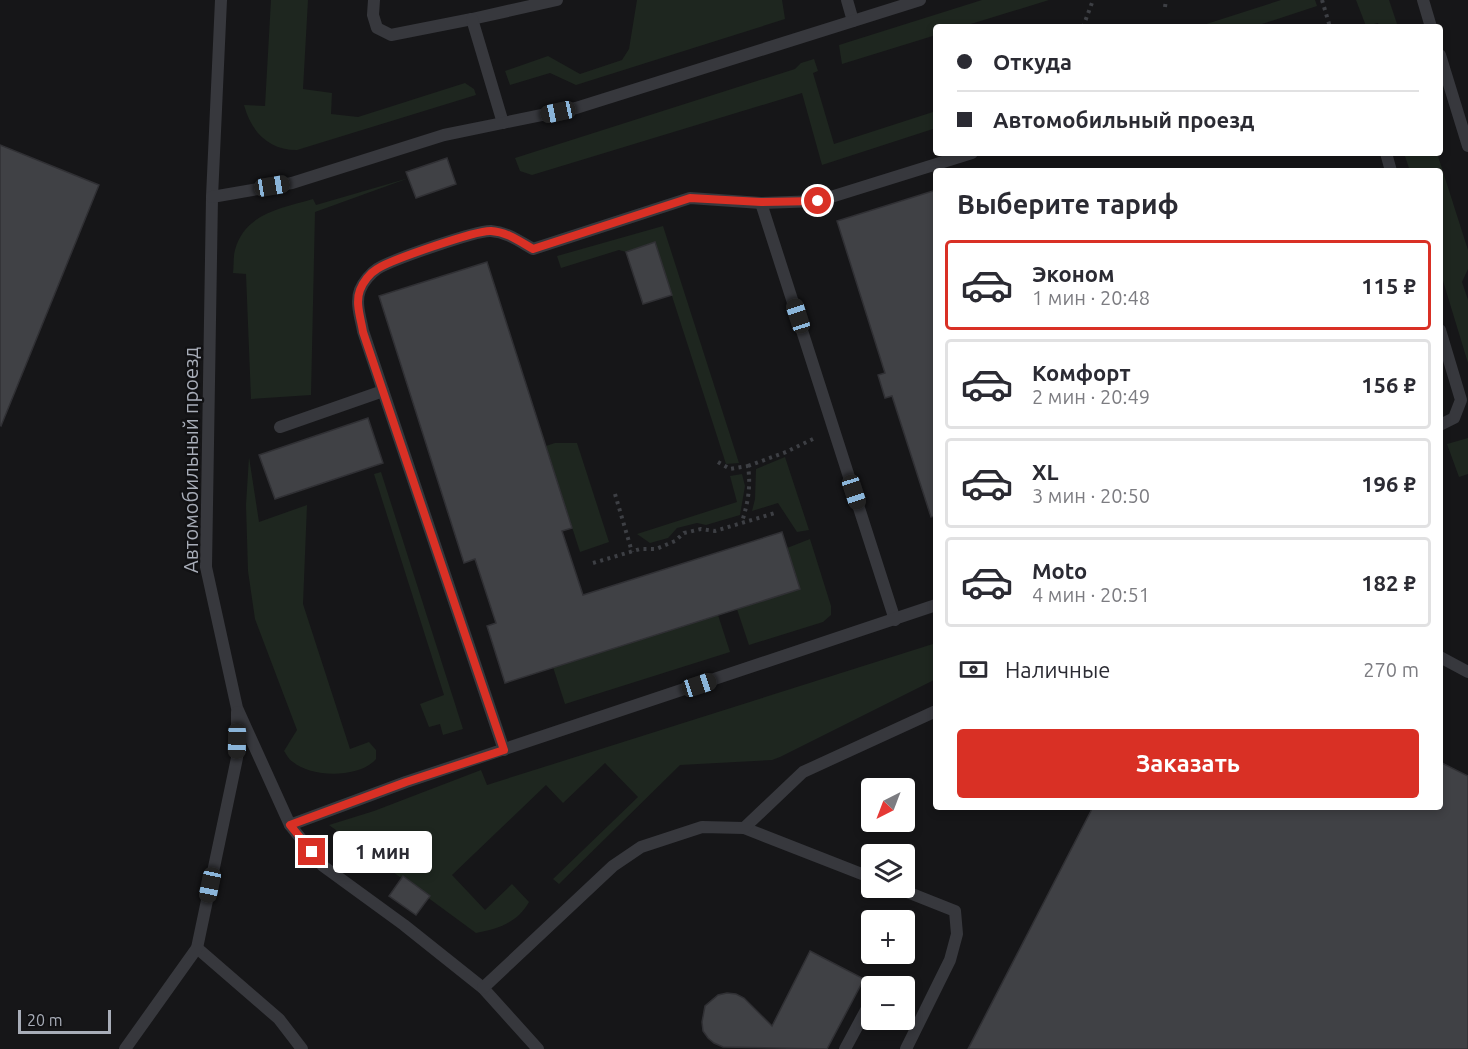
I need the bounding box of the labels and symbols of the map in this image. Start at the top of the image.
car [539,99,577,125]
car [253,174,291,198]
route start [804,187,831,214]
car [784,296,812,336]
street label: Автомобильный проезд [179,346,202,573]
car [840,472,868,512]
car [679,671,719,699]
car [228,723,246,759]
north arrow [861,778,915,832]
callout: 1 мин [333,831,432,873]
route end [298,838,325,865]
car [197,866,223,904]
scale bar [18,1007,111,1034]

